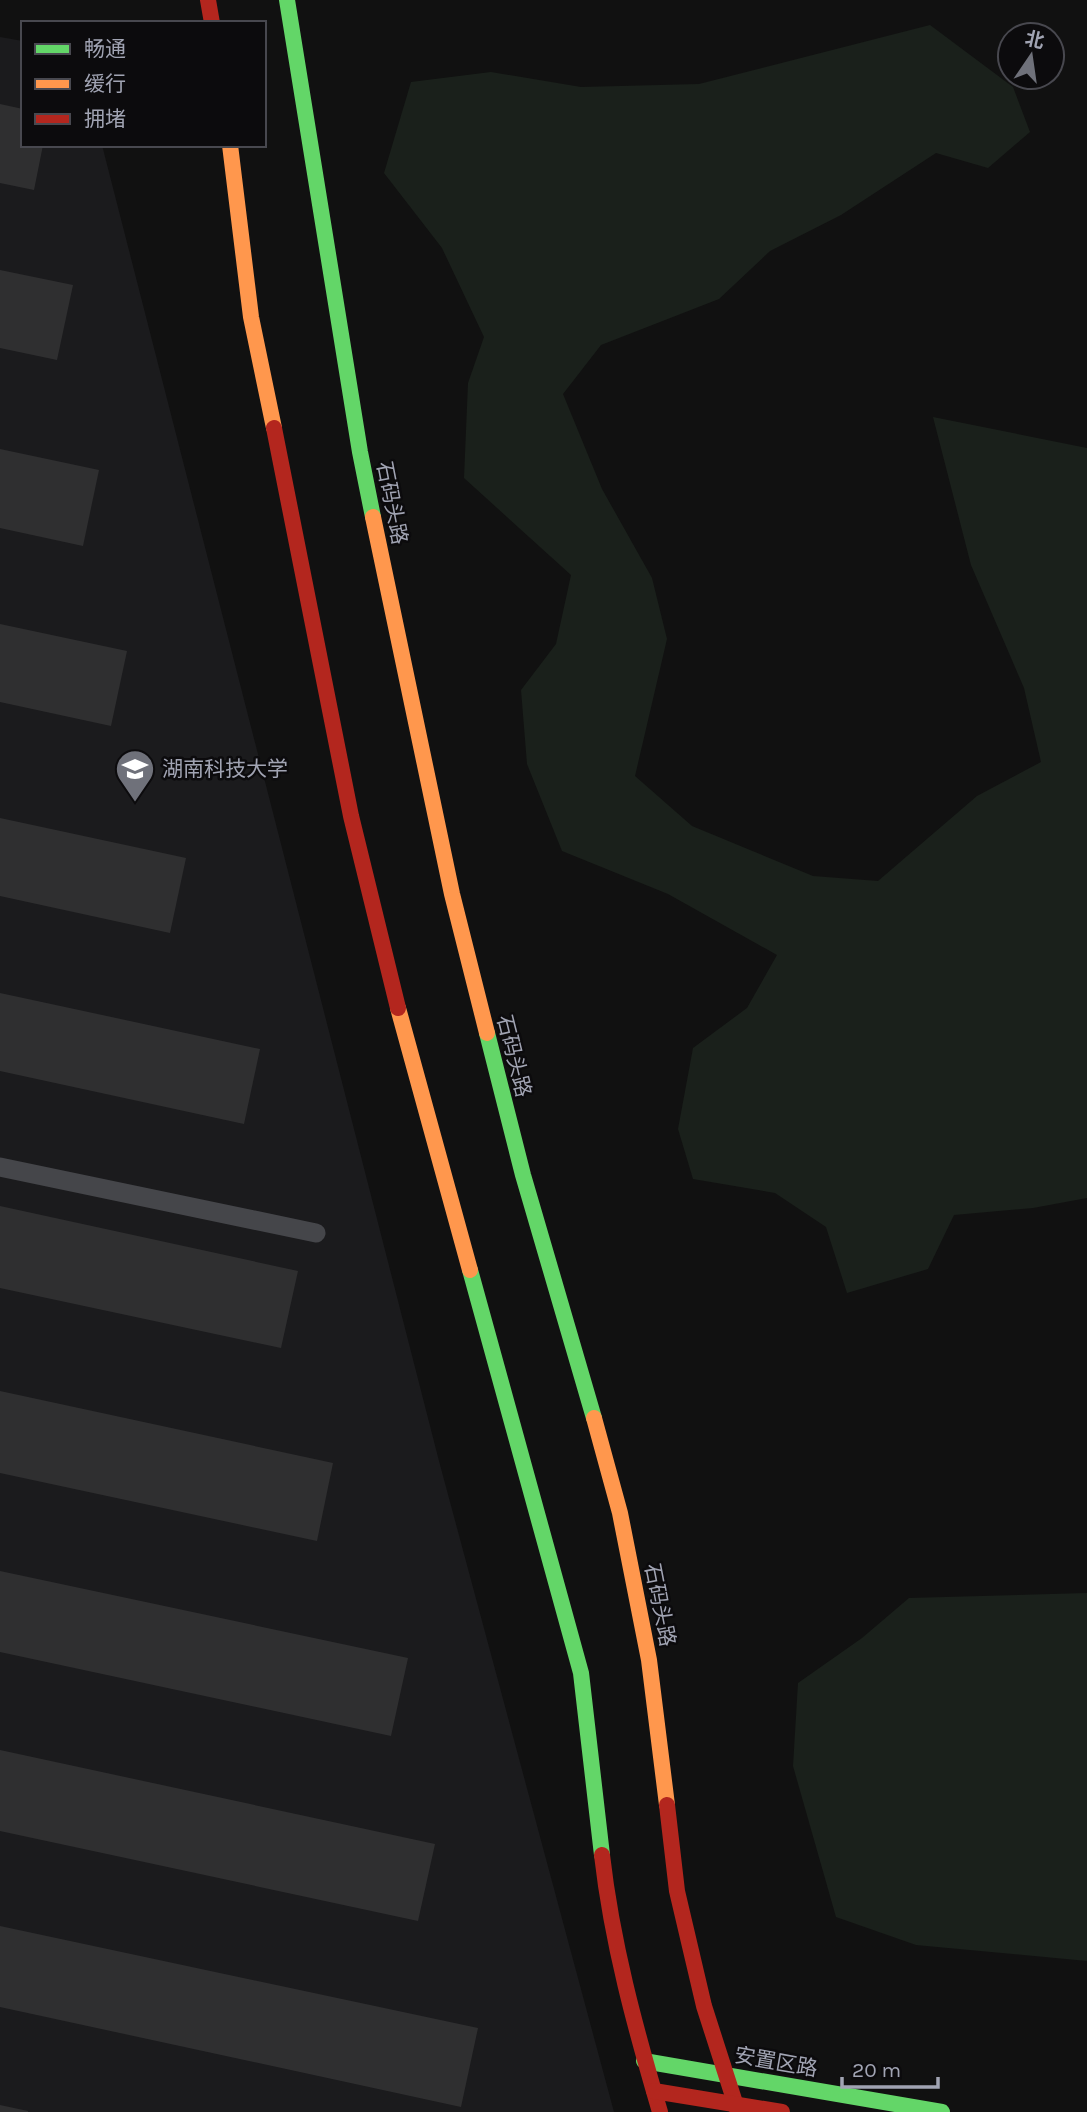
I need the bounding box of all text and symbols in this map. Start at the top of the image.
legend [21,21,266,147]
north arrow [996,21,1066,91]
text: 北 [1023,28,1046,53]
text: 畅通 [84,37,126,61]
text: 缓行 [84,72,126,96]
text: 拥堵 [84,107,126,131]
street label: 石码头路 [372,459,412,547]
school or university icon: 湖南科技大学 [114,748,156,803]
place label: 湖南科技大学 [162,757,288,781]
street label: 石码头路 [492,1012,536,1100]
street label: 石码头路 [640,1561,680,1649]
street label: 安置区路 [733,2043,819,2081]
scale bar [842,2046,938,2090]
text: 20 m [852,2058,901,2082]

